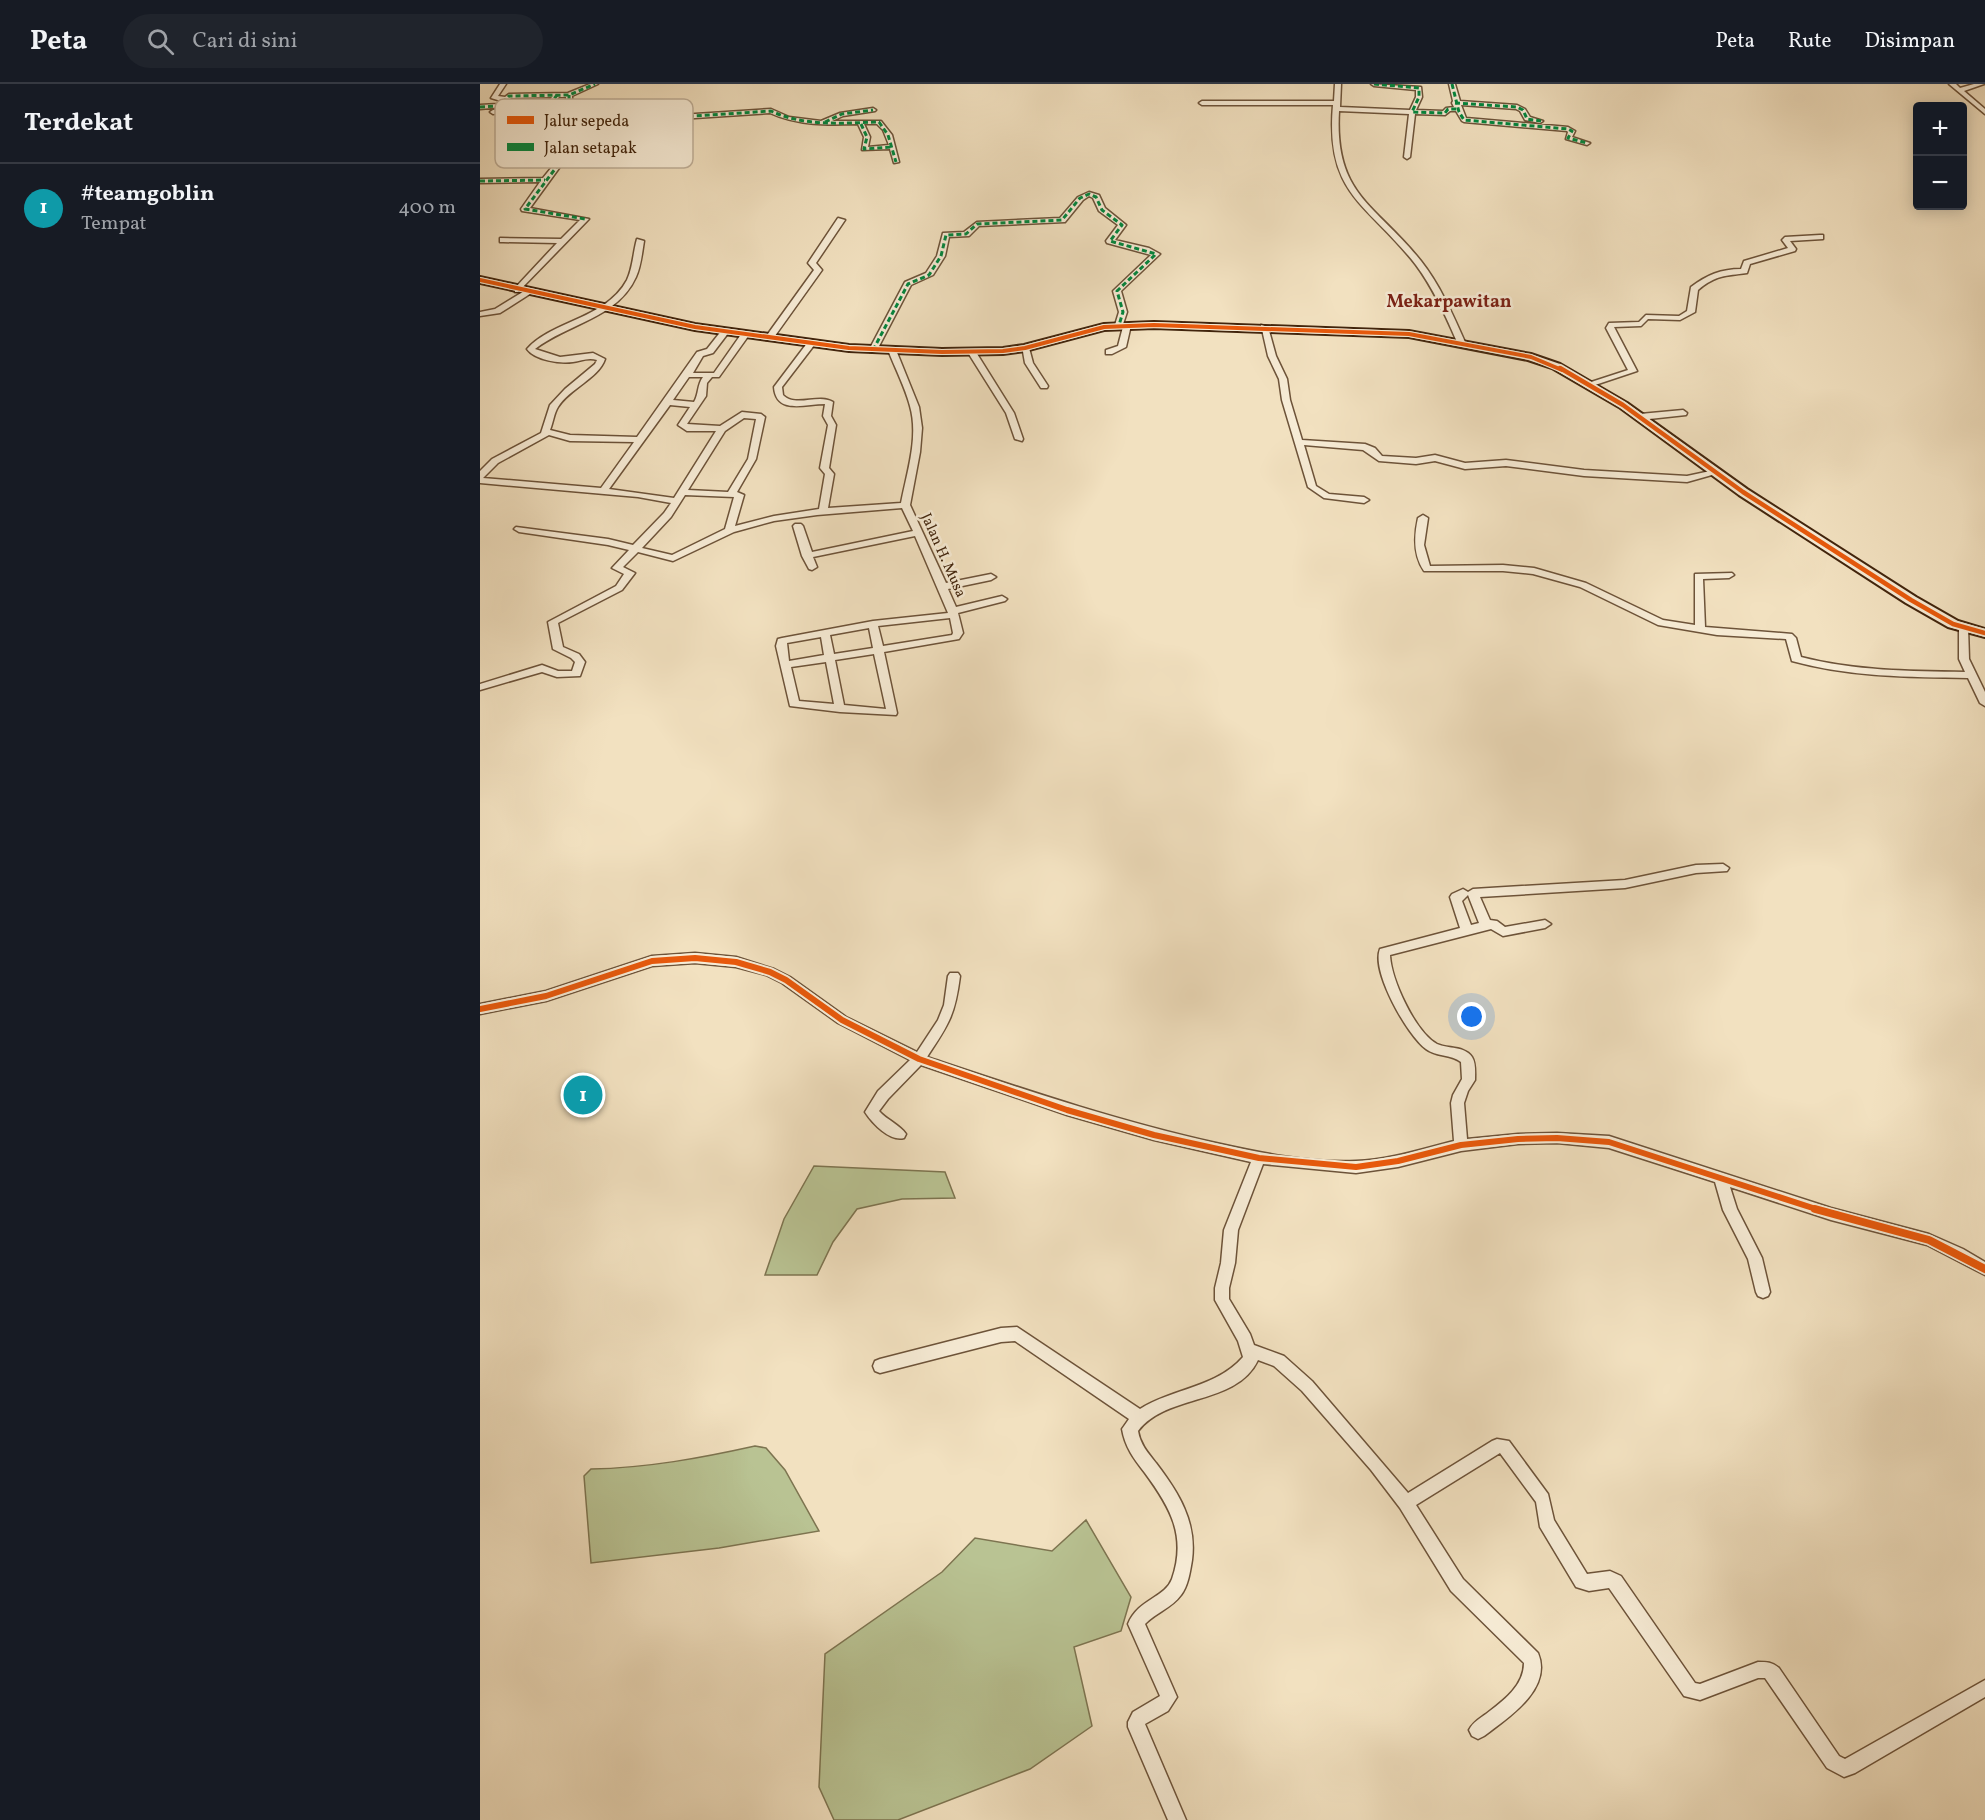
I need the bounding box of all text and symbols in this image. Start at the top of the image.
search box [123,14,543,68]
text: Peta [30,22,87,61]
icon: search [144,25,177,58]
text: Cari di sini [192,26,297,57]
text: Peta [1716,27,1755,56]
text: Rute [1788,27,1831,56]
text: Disimpan [1864,27,1955,56]
legend [495,99,693,168]
map controls [1913,102,1967,210]
button: + [1913,102,1967,156]
text: Terdekat [24,105,133,141]
text: Jalur sepeda [544,111,629,133]
text: Jalan setapak [544,138,637,160]
button: − [1913,156,1967,210]
text: #teamgoblin [81,179,215,210]
text: 1 [39,194,48,222]
text: 400 m [398,194,456,222]
text: Tempat [81,210,147,238]
district label: Mekarpawitan [1386,290,1512,315]
street label: Jalan H. Musa [915,510,971,601]
your location [1457,1002,1486,1031]
pin: 1 [564,1072,602,1118]

